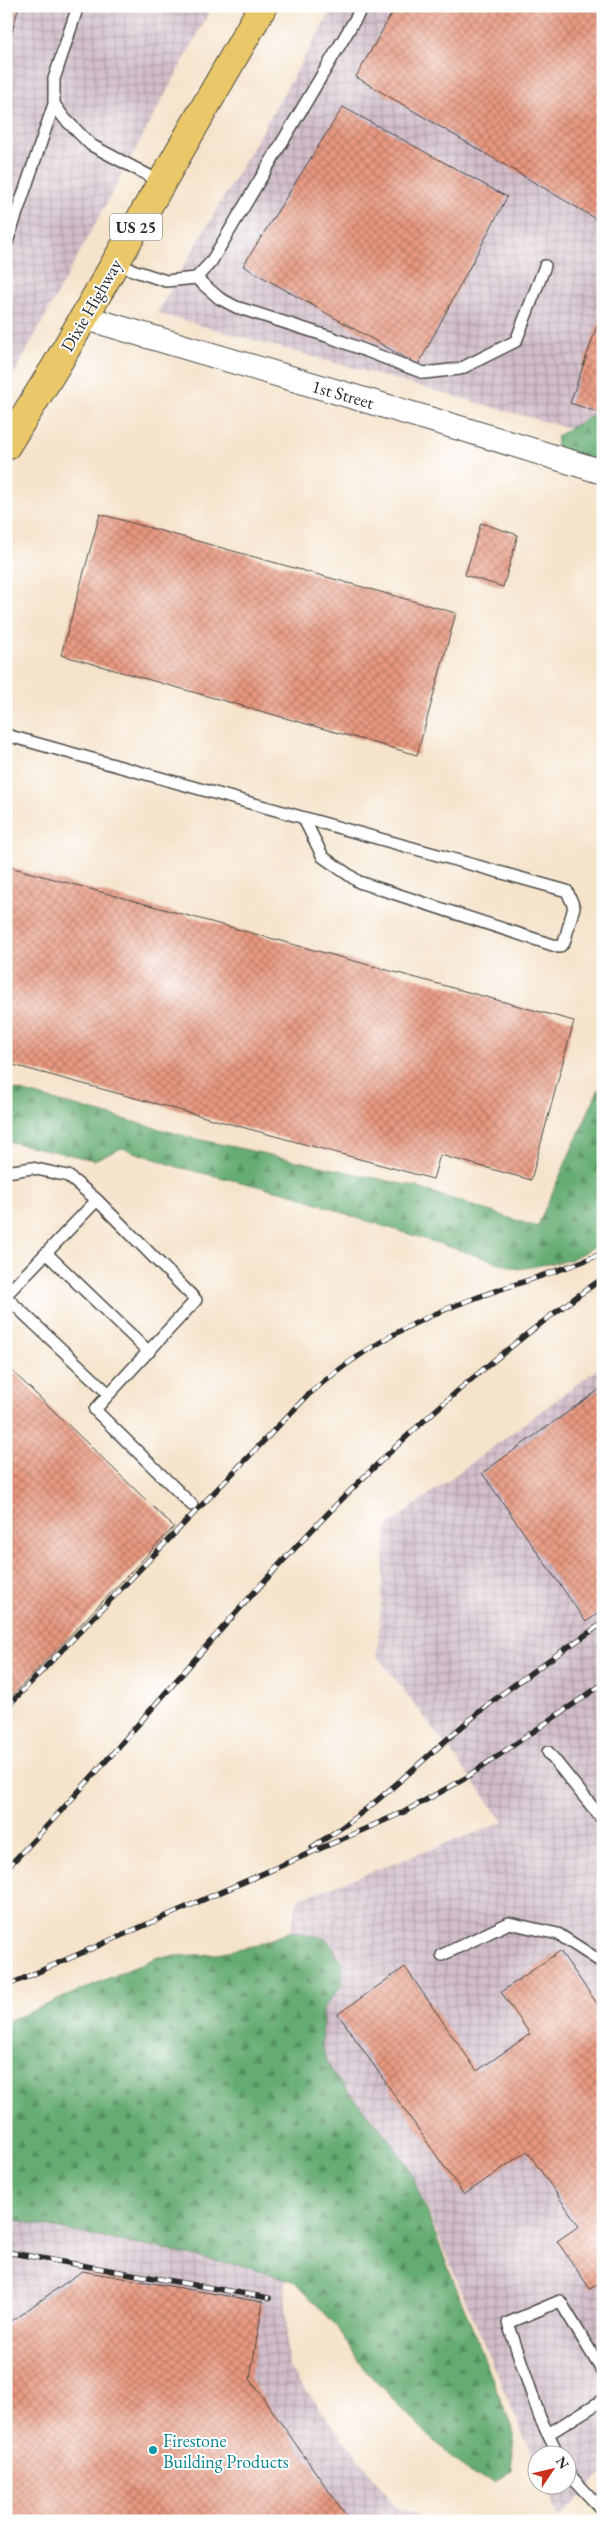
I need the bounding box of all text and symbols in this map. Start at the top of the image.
road number: US 25 [110,213,162,240]
street label: Dixie Highway [55,254,127,355]
street label: 1st Street [309,374,377,414]
place label: Firestone Building Products [163,2429,289,2473]
marker: Firestone Building Products [147,2444,159,2456]
north arrow [526,2444,576,2494]
text: N [552,2453,574,2473]

